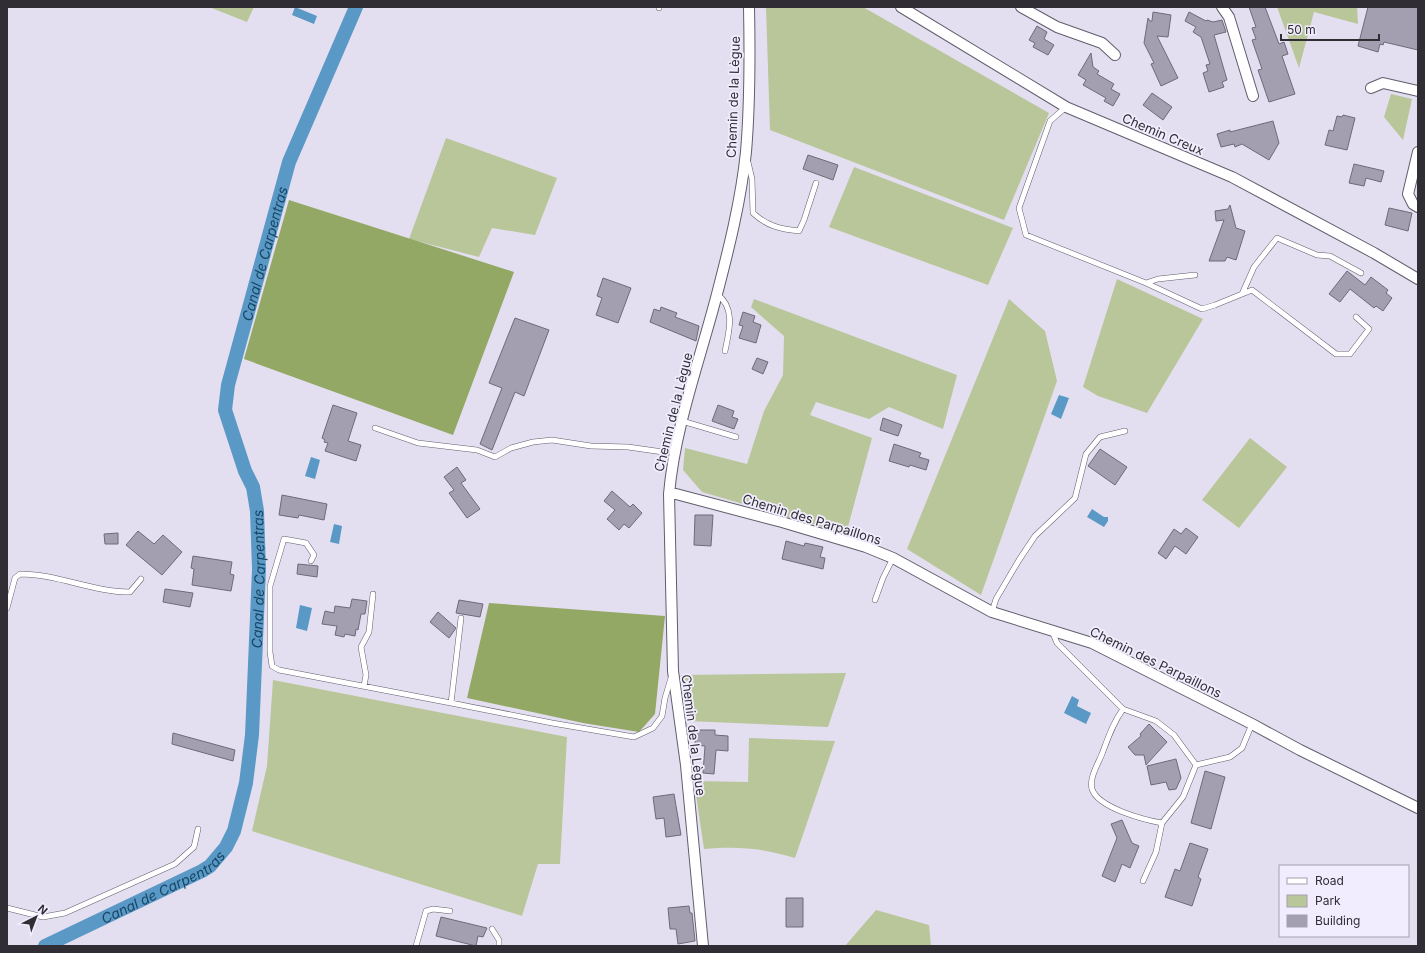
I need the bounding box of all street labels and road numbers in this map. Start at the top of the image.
street label: Chemin de la Lègue [723,36,743,158]
street label: Chemin Creux [1120,110,1206,158]
street label: Chemin de la Lègue [650,351,696,473]
street label: Chemin des Parpaillons [741,490,884,548]
street label: Chemin des Parpaillons [1088,623,1225,701]
street label: Chemin de la Lègue [679,673,709,797]

